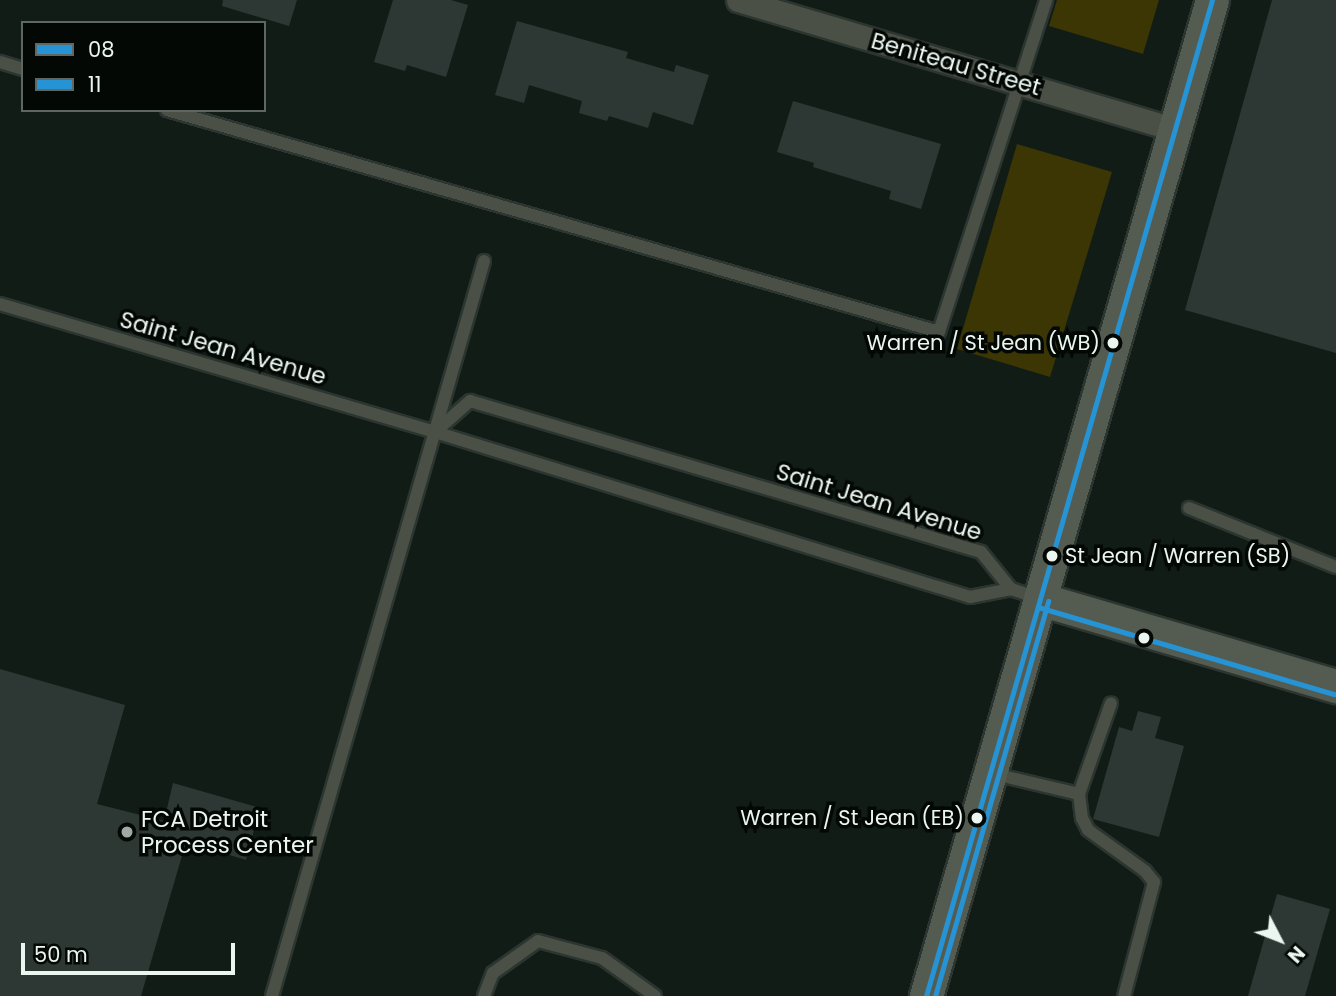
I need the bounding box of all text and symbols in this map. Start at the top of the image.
legend [21,21,266,112]
street label: Beniteau Street [868,27,1044,101]
text: 08 [88,35,114,64]
text: 11 [88,70,101,99]
street label: Saint Jean Avenue [117,305,329,391]
place label: Warren / St Jean (WB) [867,330,1100,356]
marker: Warren / St Jean (WB) [1106,336,1120,350]
street label: Saint Jean Avenue [773,458,985,546]
place label: St Jean / Warren (SB) [1065,543,1290,569]
marker: St Jean / Warren (SB) [1045,549,1059,563]
unlabelled marker [1137,631,1151,645]
place label: FCA Detroit Process Center [141,805,314,859]
place label: Warren / St Jean (EB) [740,805,964,831]
marker: Warren / St Jean (EB) [970,811,984,825]
marker: FCA Detroit Process Center [119,824,135,840]
north arrow [1245,905,1315,975]
scale bar [24,930,238,974]
text: 50 m [34,940,88,969]
text: N [1281,940,1311,969]

